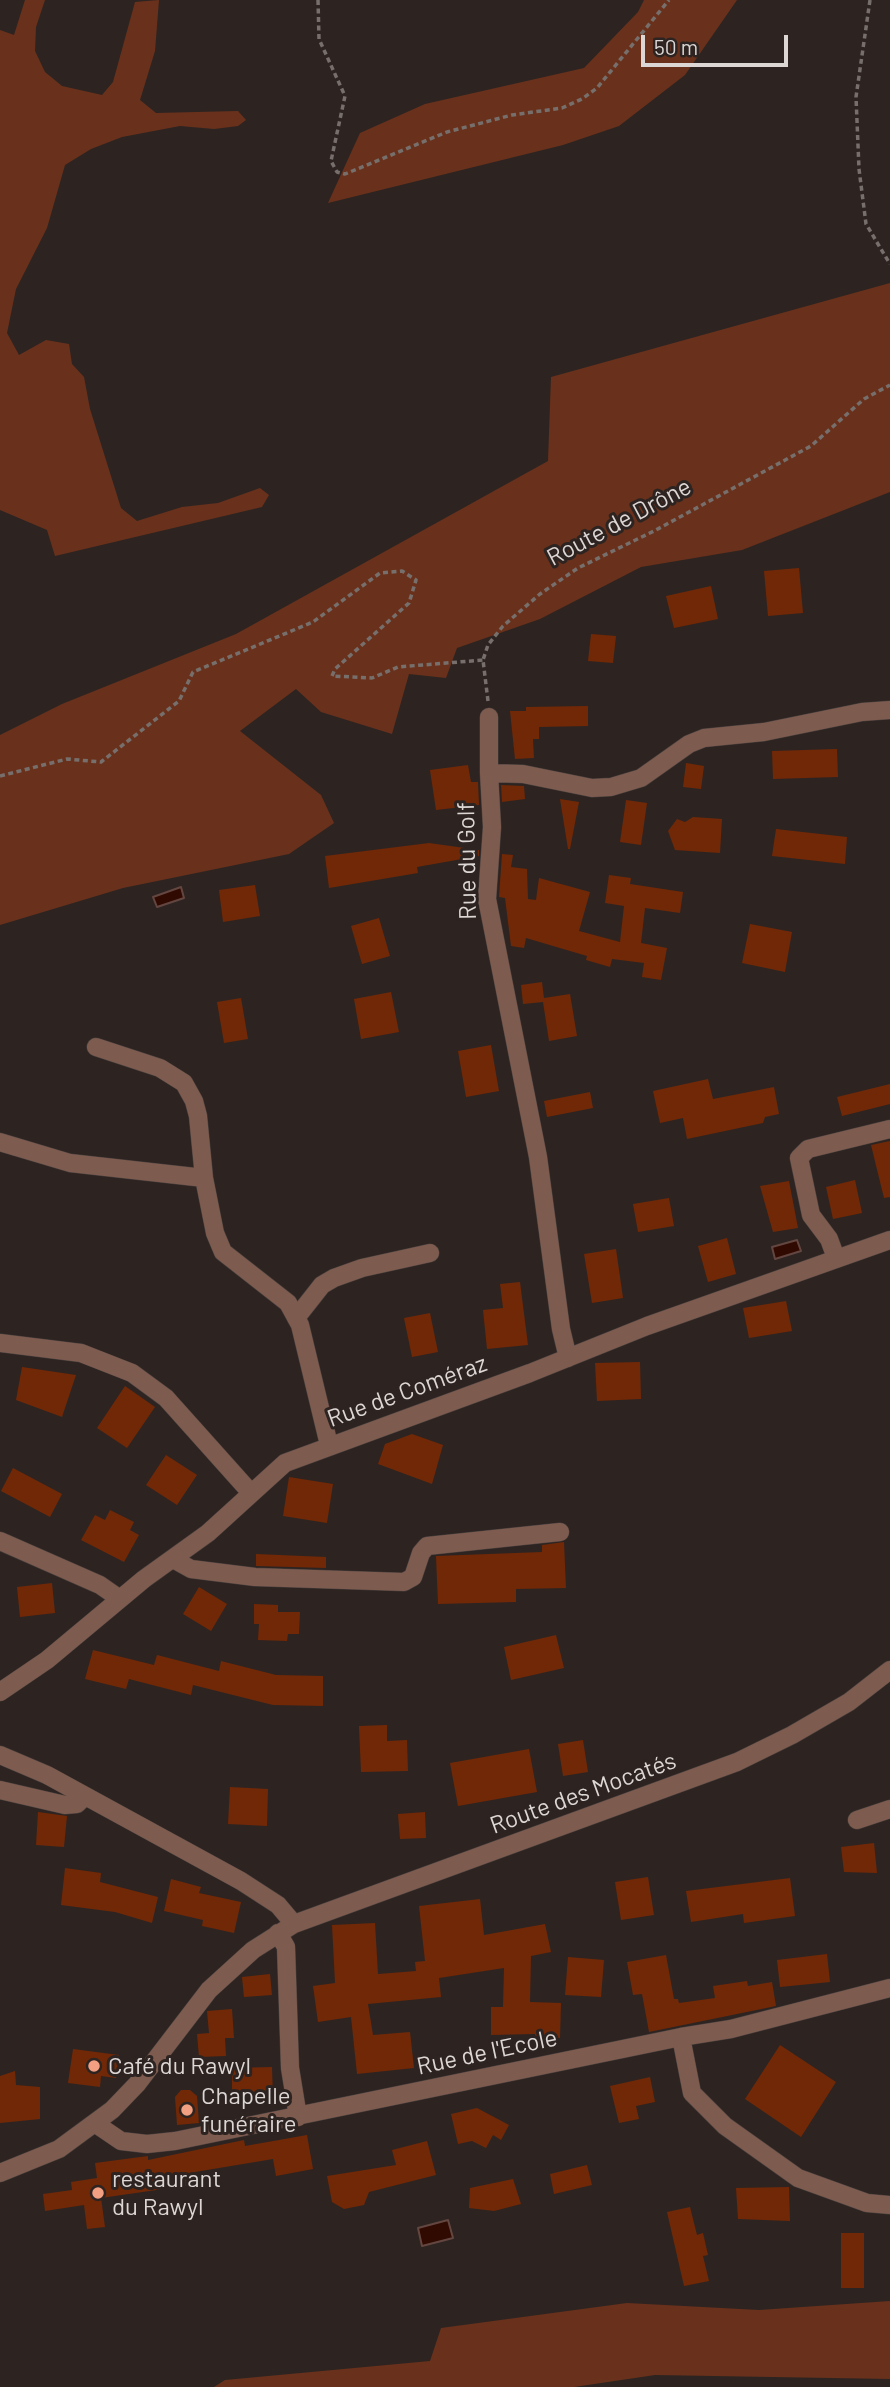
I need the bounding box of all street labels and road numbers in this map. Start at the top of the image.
street label: Route de Drône [542,472,696,572]
street label: Rue du Golf [452,802,482,920]
street label: Rue de Coméraz [323,1349,491,1433]
street label: Route des Mocatés [486,1746,680,1840]
street label: Rue de l'Ecole [414,2023,560,2081]

